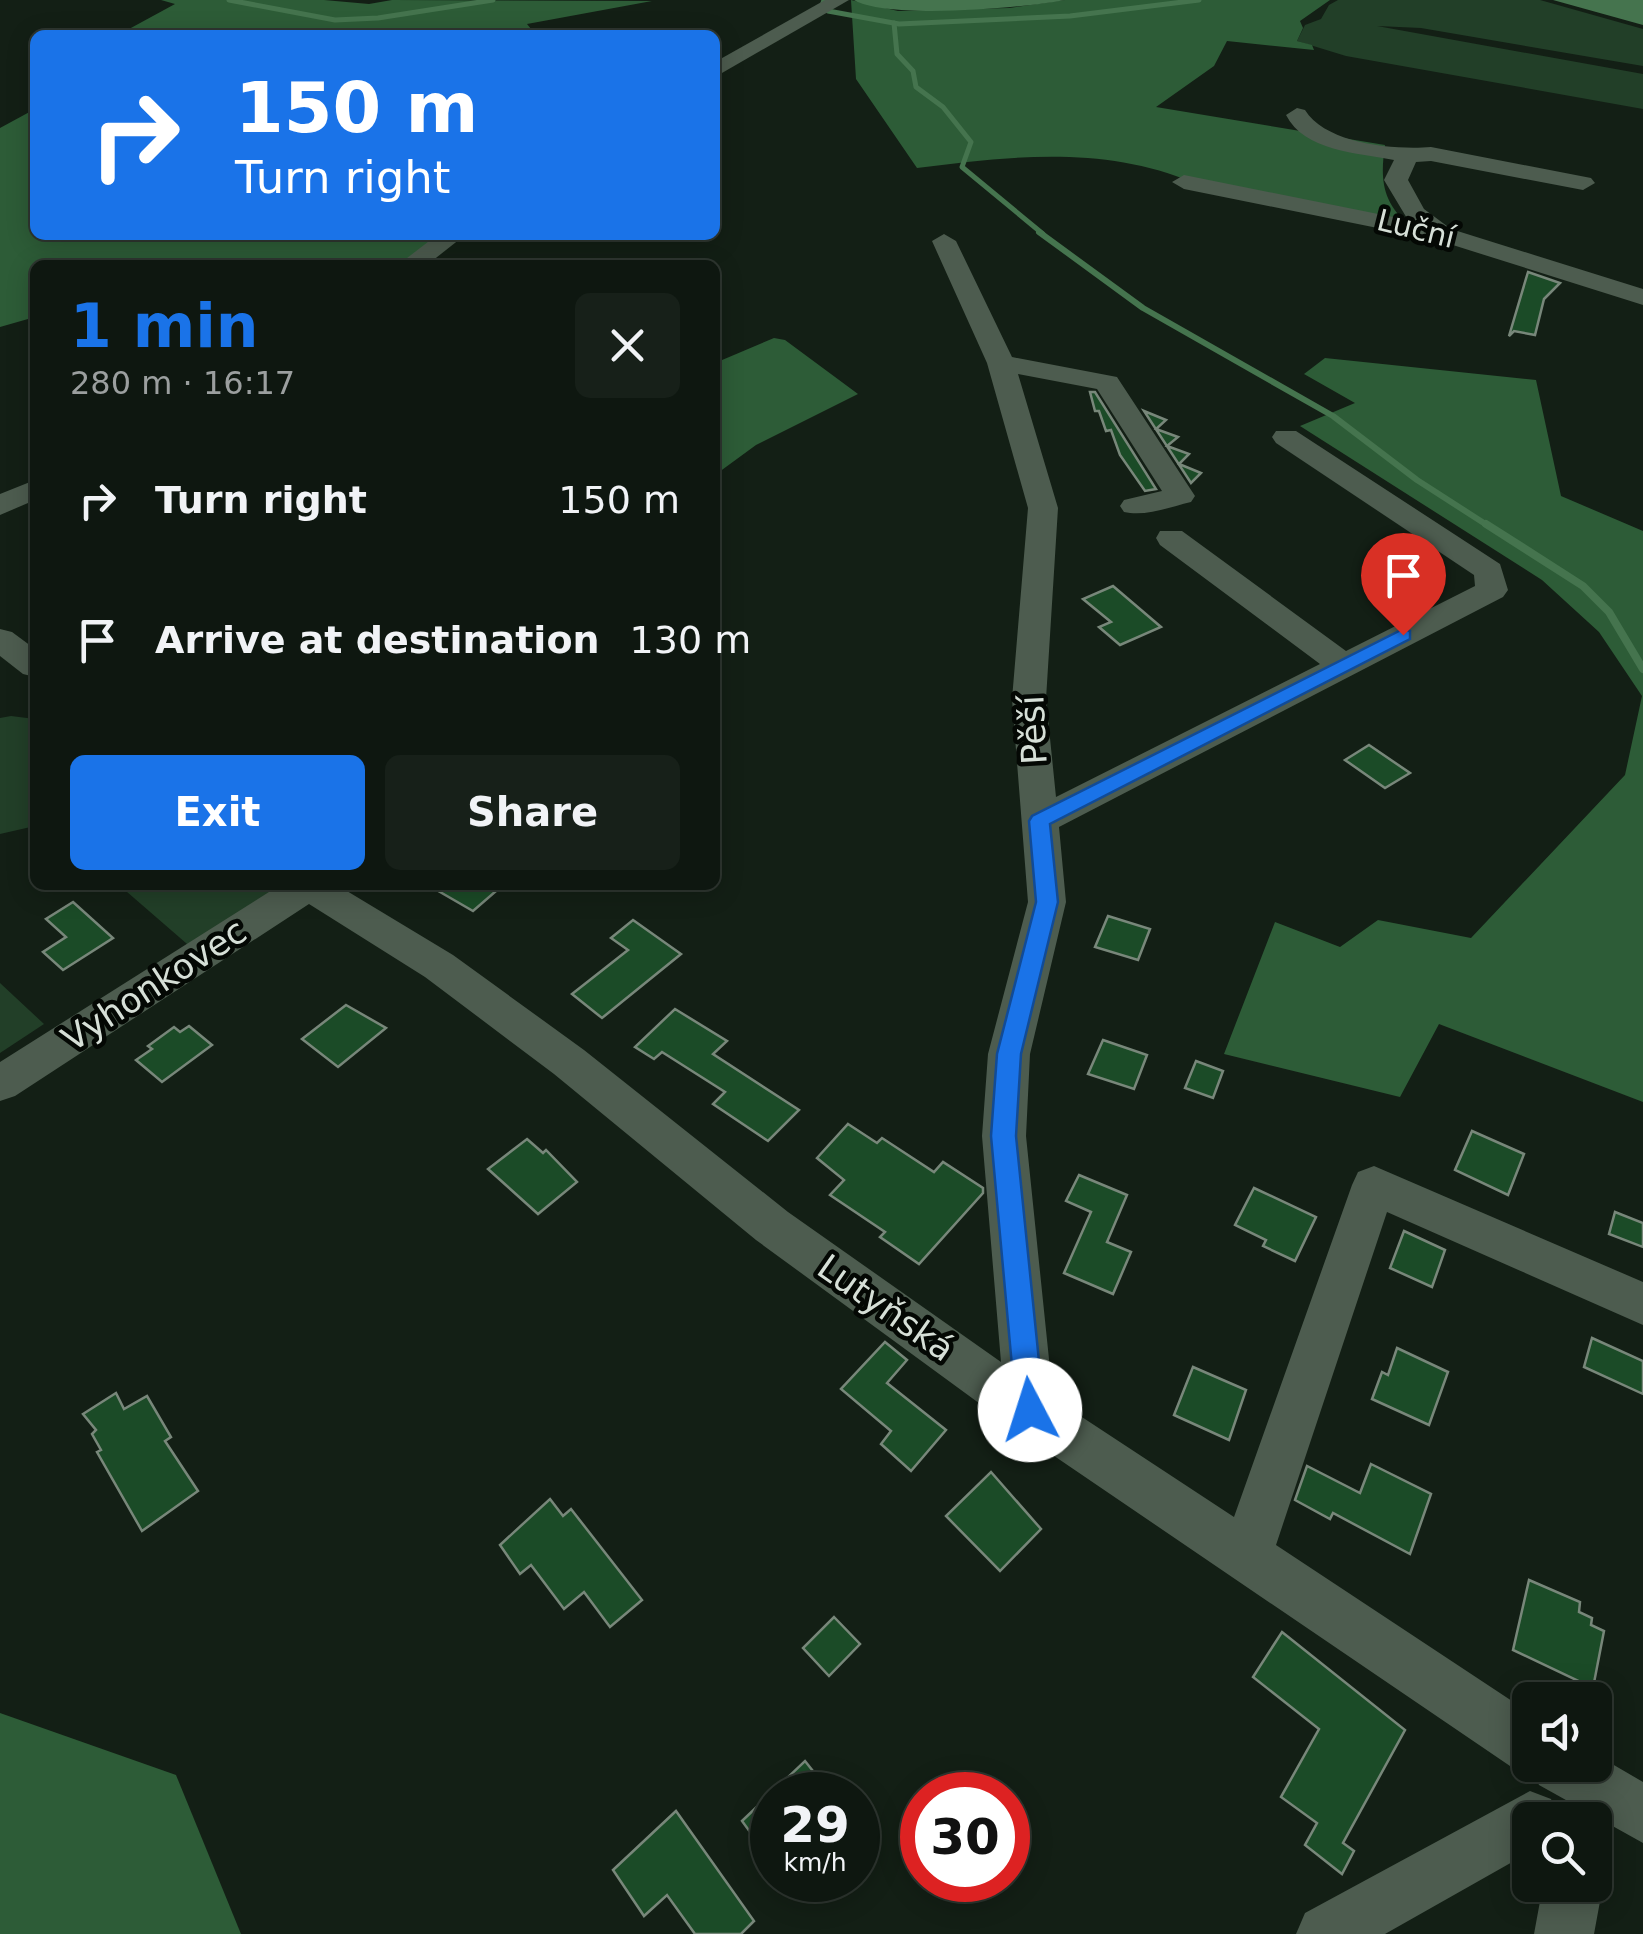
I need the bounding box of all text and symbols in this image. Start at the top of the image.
text: 150 m [235,67,478,149]
icon: right [70,70,200,200]
text: Turn right [235,151,450,204]
street label: Luční [1374,202,1460,255]
text: 1 min [70,291,258,361]
button: close [575,293,680,398]
text: 280 m · 16:17 [70,364,295,402]
icon: right [70,473,125,528]
text: Turn right [155,478,367,522]
text: 150 m [558,478,680,522]
pin [1361,533,1446,636]
icon: arrive [1376,548,1431,603]
icon: arrive [70,613,125,668]
text: Arrive at destination [155,618,600,662]
text: 130 m [630,618,751,662]
street label: Pěší [1011,693,1055,766]
button: Exit [70,755,365,870]
button: Share [385,755,680,870]
street label: Vyhonkovec [54,911,254,1059]
street label: Lutyňská [810,1247,962,1369]
position arrow [978,1358,1082,1462]
map controls [1512,1682,1612,1902]
button: sound [1512,1682,1612,1782]
speed limit sign: 30 [900,1772,1030,1902]
text: 29 [780,1796,850,1854]
button: search [1512,1802,1612,1902]
text: km/h [783,1848,847,1877]

